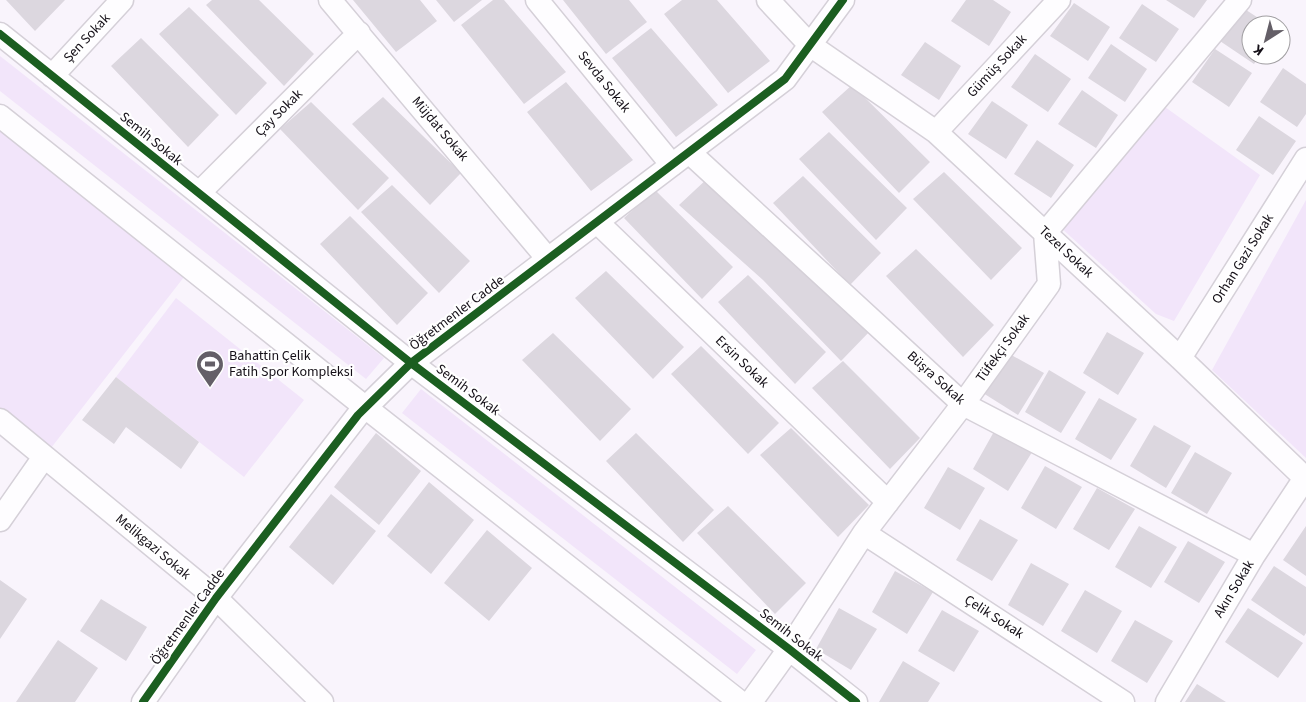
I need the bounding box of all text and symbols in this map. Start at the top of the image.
street label: Şen Sokak [59,9,115,67]
north arrow [1241,15,1291,65]
street label: Gümüş Sokak [962,30,1032,102]
text: K [1249,39,1268,60]
street label: Sevda Sokak [573,47,635,117]
street label: Çay Sokak [251,85,307,141]
street label: Müjdat Sokak [407,92,473,166]
street label: Semih Sokak [115,107,187,171]
street label: Orhan Gazi Sokak [1207,210,1279,308]
street label: Tezel Sokak [1034,221,1098,283]
street label: Öğretmenler Cadde [405,271,509,355]
street label: Tüfekçi Sokak [971,310,1035,386]
street label: Ersin Sokak [711,331,773,393]
place label: Bahattin Çelik Fatih Spor Kompleksi [229,346,353,382]
street label: Büşra Sokak [903,347,969,410]
sports icon: Bahattin Çelik Fatih Spor Kompleksi [195,349,225,388]
street label: Semih Sokak [432,359,504,421]
street label: Melikgazi Sokak [111,509,195,585]
street label: Akın Sokak [1209,556,1259,622]
street label: Öğretmenler Cadde [146,565,230,669]
street label: Çelik Sokak [960,590,1028,644]
street label: Semih Sokak [755,604,827,666]

